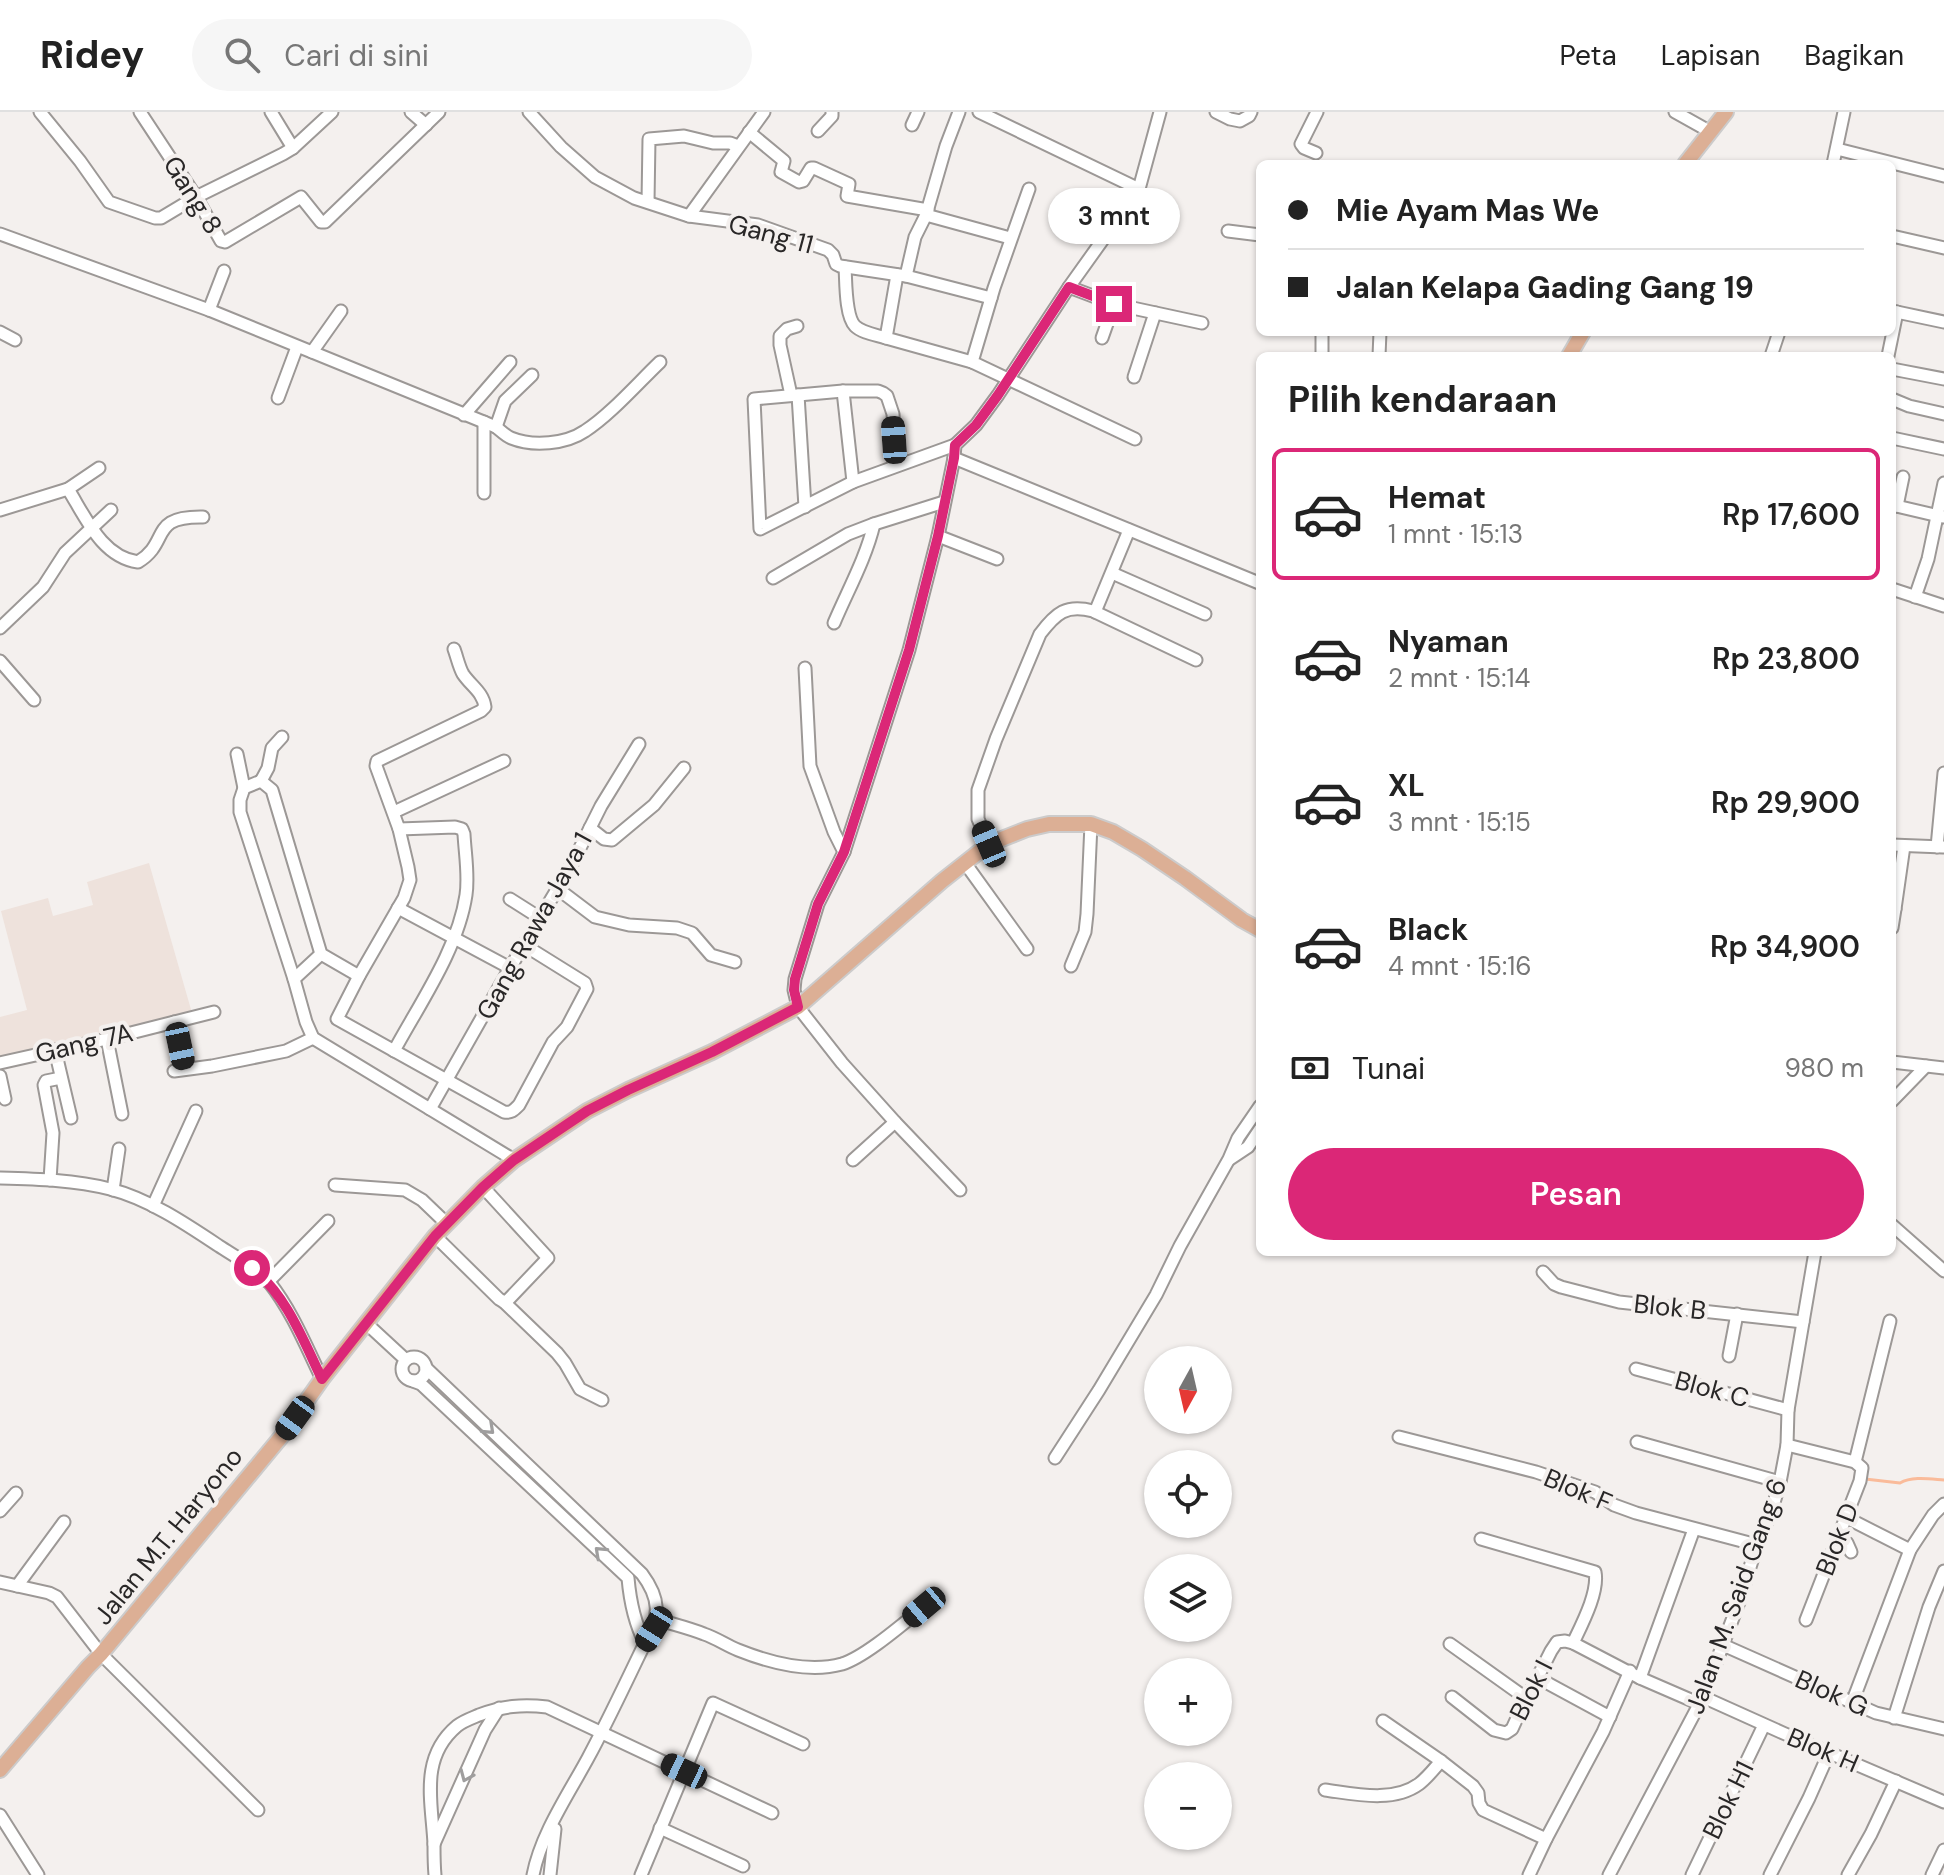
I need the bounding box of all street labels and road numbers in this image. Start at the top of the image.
street label: Gang 8 [156,150,230,240]
street label: Gang 11 [725,206,817,262]
street label: Gang Rawa Jaya 1 [468,826,600,1026]
street label: Gang 7A [32,1015,136,1071]
street label: Blok B [1632,1286,1708,1328]
street label: Blok C [1671,1363,1753,1415]
street label: Jalan M.T. Haryono [86,1440,250,1632]
street label: Blok F [1539,1461,1617,1520]
street label: Jalan M. Said Gang 6 [1678,1474,1794,1718]
street label: Blok D [1808,1498,1866,1580]
street label: Blok I [1502,1654,1560,1726]
street label: Blok G [1790,1662,1874,1724]
street label: Blok H [1782,1720,1864,1780]
street label: Blok H1 [1695,1755,1761,1845]

